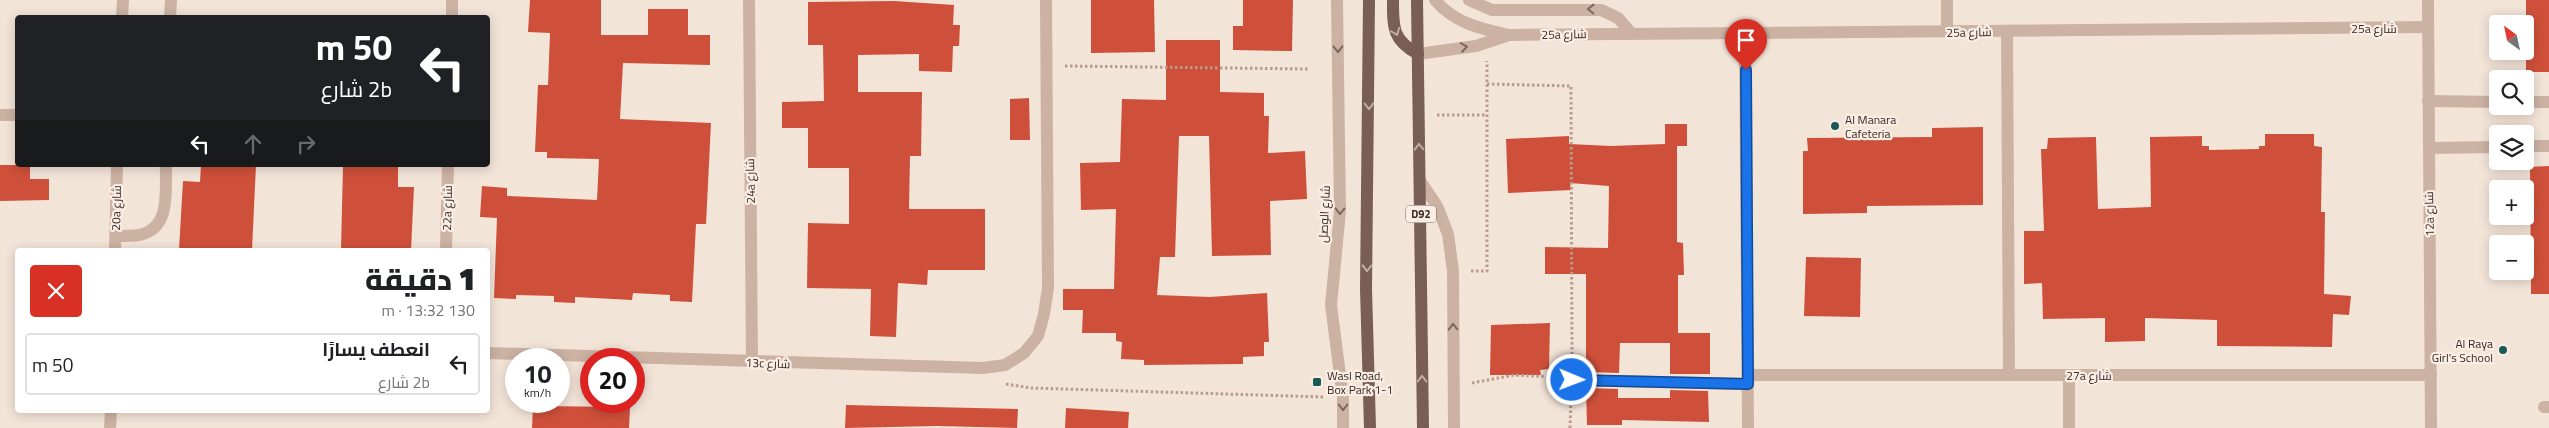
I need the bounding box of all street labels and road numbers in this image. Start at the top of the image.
street label: 25a شارع [2351,19,2397,38]
street label: 25a شارع [1946,22,1992,42]
street label: 25a شارع [1541,24,1587,44]
street label: 24a شارع [740,158,760,204]
street label: 20a شارع [106,185,126,231]
street label: 22a شارع [437,185,457,231]
street label: شارع الوصل [1313,185,1335,243]
street label: 12a شارع [2419,191,2439,237]
road number: D92 [1406,205,1436,222]
street label: 13c شارع [745,353,791,373]
street label: 27a شارع [2066,366,2112,385]

